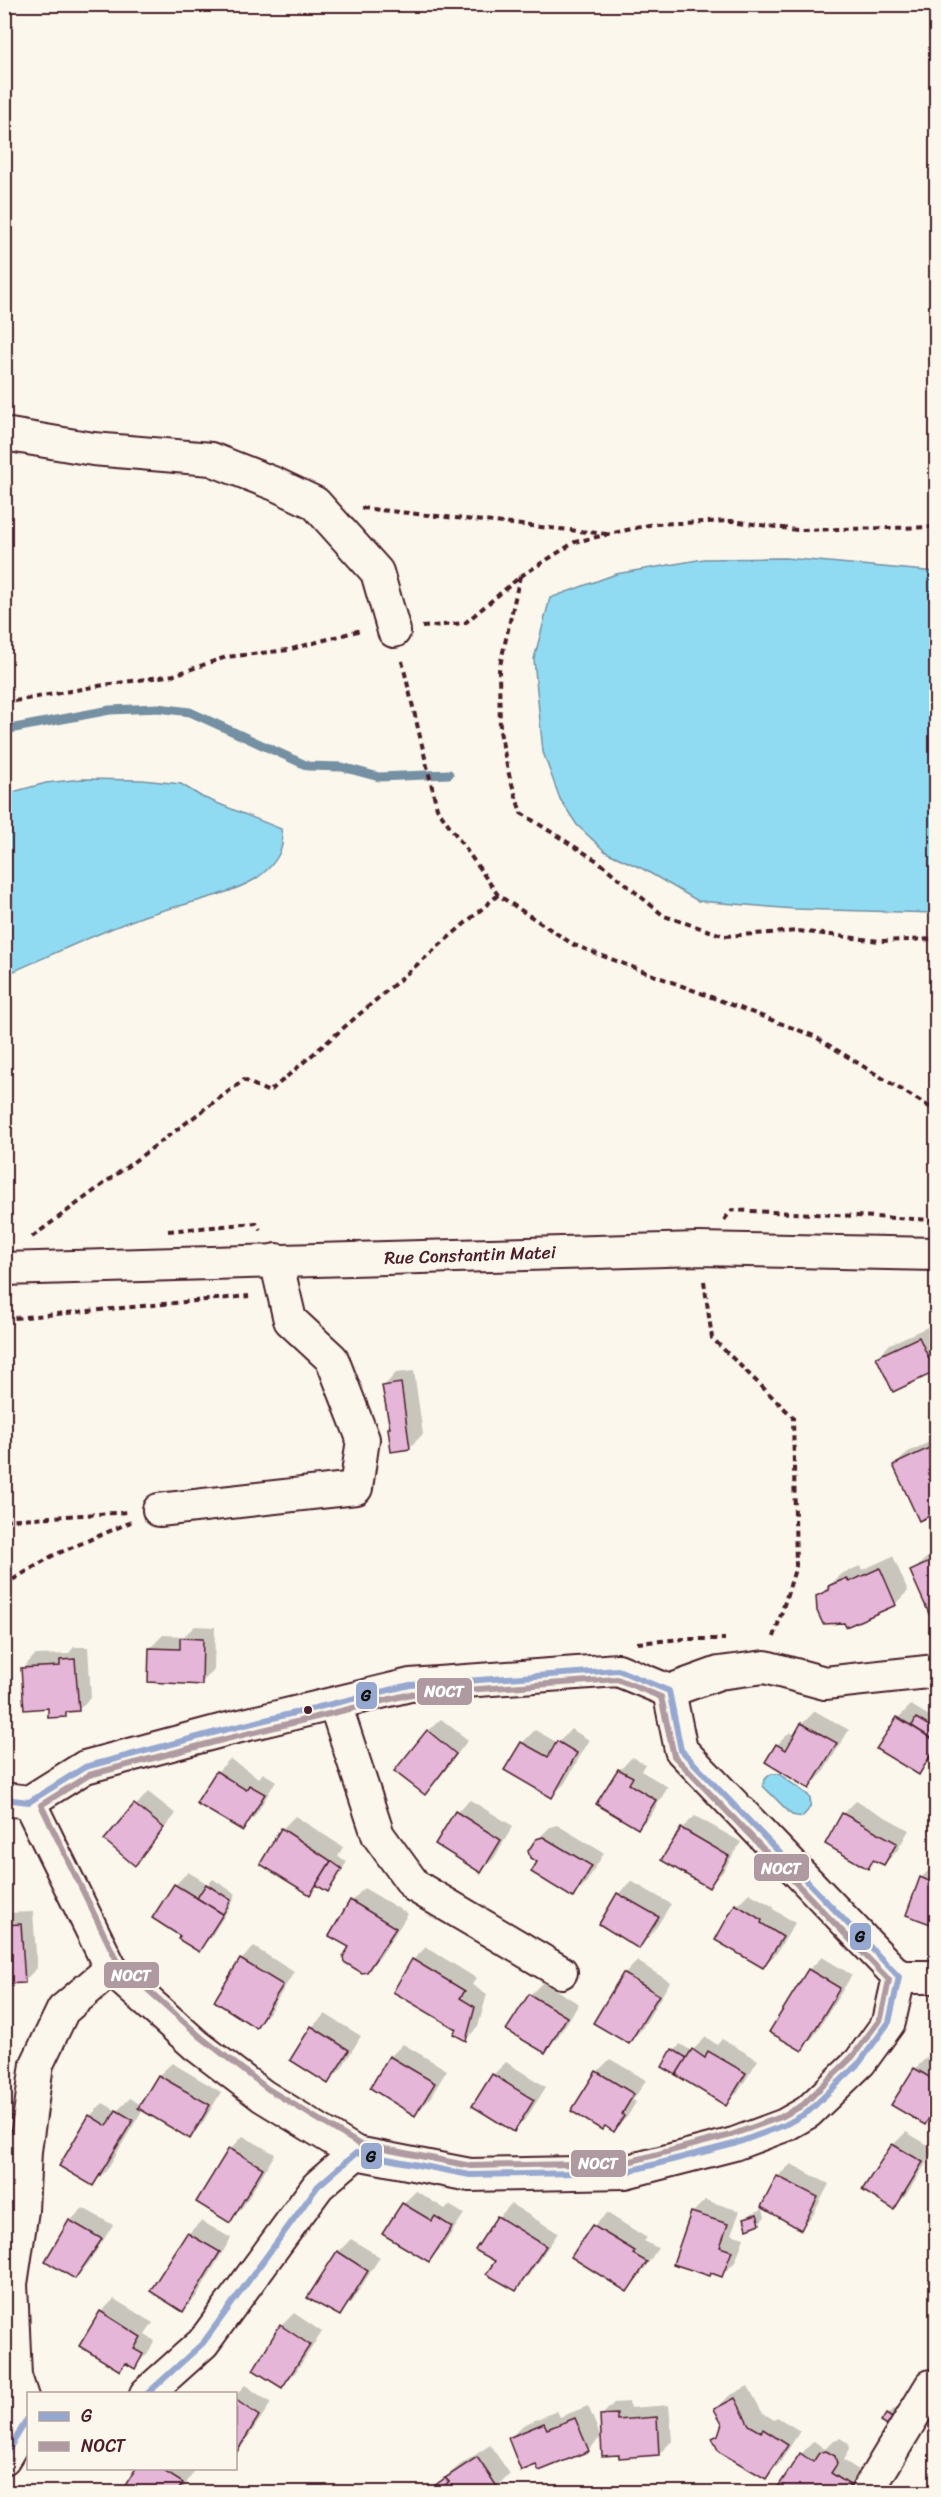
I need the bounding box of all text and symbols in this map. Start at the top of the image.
street label: Rue Constantin Matei [384,1236,557,1274]
line badge: NOCT [416,1677,473,1706]
text: NOCT [423,1677,465,1706]
line badge: G [355,1681,378,1710]
text: G [360,1681,372,1710]
unlabelled marker [302,1704,314,1716]
line badge: NOCT [753,1853,810,1882]
text: NOCT [760,1854,802,1883]
line badge: G [849,1922,872,1951]
text: G [854,1922,866,1951]
line badge: NOCT [103,1961,160,1989]
text: NOCT [110,1961,152,1990]
line badge: G [360,2142,383,2170]
text: G [365,2142,377,2171]
line badge: NOCT [570,2149,627,2178]
text: NOCT [577,2149,619,2178]
legend [27,2392,237,2470]
text: G [81,2400,93,2432]
text: NOCT [81,2430,126,2462]

